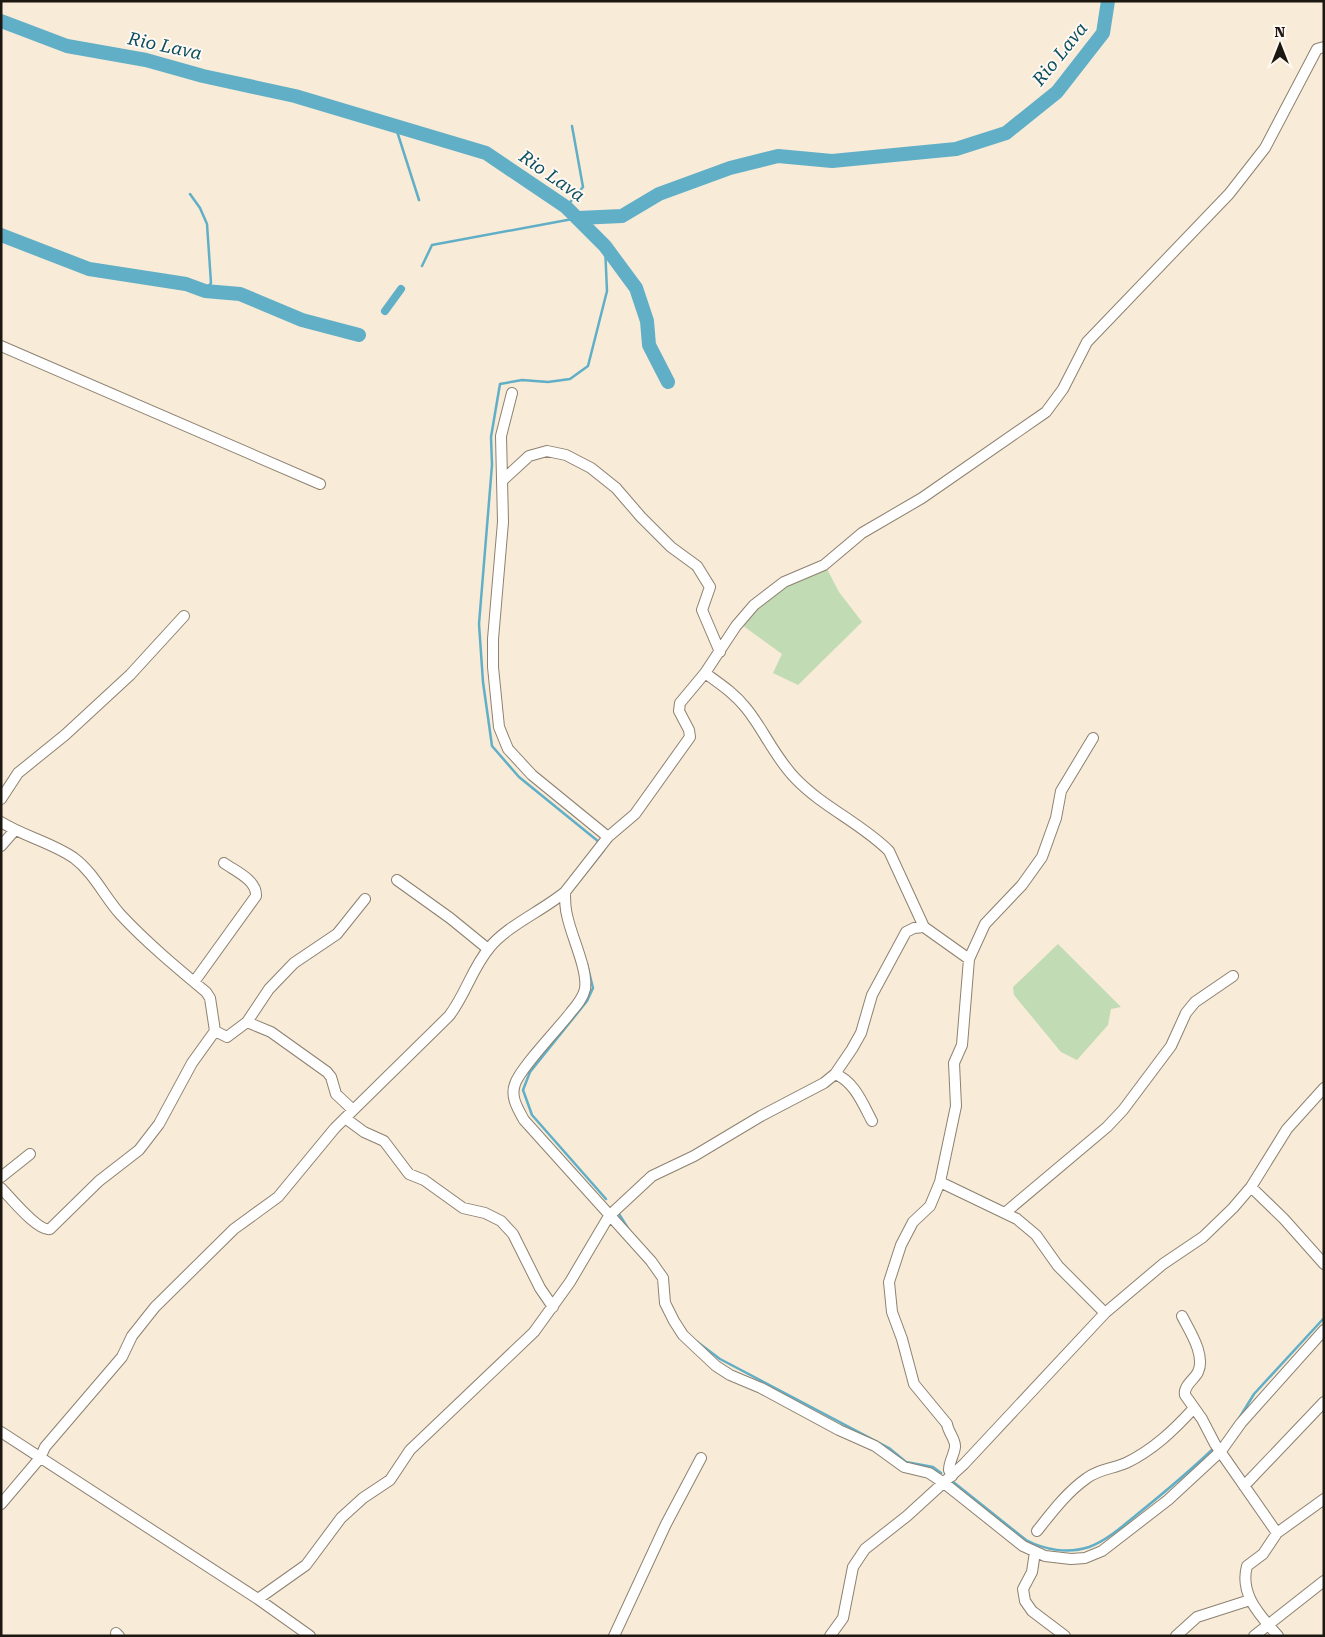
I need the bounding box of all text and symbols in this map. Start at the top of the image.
water label: Rio Lava [1027,18,1091,90]
north arrow [1255,20,1305,70]
text: N [1275,24,1286,40]
water label: Rio Lava [125,27,204,64]
water label: Rio Lava [515,145,589,206]

